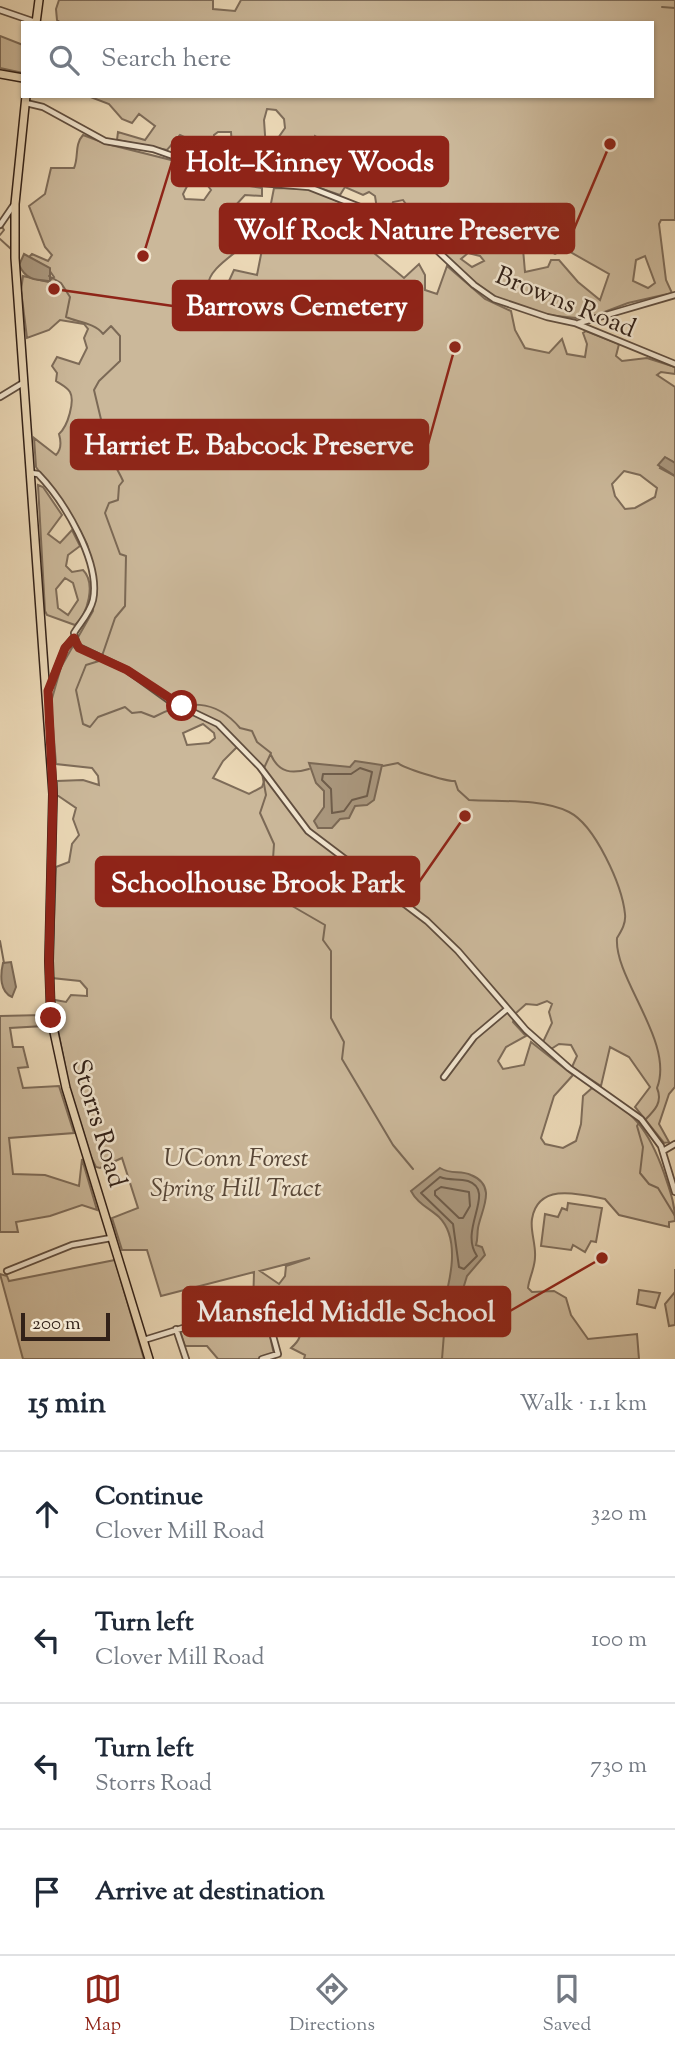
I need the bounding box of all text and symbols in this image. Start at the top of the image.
search box [21,21,654,98]
icon: search [45,41,83,79]
text: Search here [101,41,231,78]
callout: Holt–Kinney Woods [172,137,448,186]
text: Holt–Kinney Woods [186,144,434,184]
callout: Wolf Rock Nature Preserve [220,204,574,253]
text: Wolf Rock Nature Preserve [234,212,560,252]
street label: Browns Road [489,258,641,348]
callout: Barrows Cemetery [173,281,422,330]
text: Barrows Cemetery [186,288,408,328]
callout: Harriet E. Babcock Preserve [71,420,428,469]
text: Harriet E. Babcock Preserve [84,427,414,467]
route start [166,690,197,721]
callout: Schoolhouse Brook Park [96,857,419,906]
text: Schoolhouse Brook Park [111,865,406,905]
route end [35,1002,66,1033]
street label: Storrs Road [61,1055,135,1193]
park label: UConn Forest Spring Hill Tract [150,1141,322,1208]
callout: Mansfield Middle School [183,1287,510,1336]
text: Mansfield Middle School [197,1294,496,1334]
scale bar [21,1310,110,1342]
text: 200 m [32,1311,81,1338]
text: 15 min [28,1383,106,1426]
text: Walk · 1.1 km [520,1388,647,1421]
text: Continue [95,1479,203,1516]
icon: ahead [28,1495,66,1533]
text: 320 m [591,1498,647,1531]
text: Clover Mill Road [95,1516,264,1549]
text: Turn left [95,1605,194,1642]
icon: left [28,1621,66,1659]
text: 100 m [591,1624,647,1657]
text: Clover Mill Road [95,1642,264,1675]
text: Turn left [95,1731,194,1768]
icon: left [28,1747,66,1785]
text: 730 m [590,1750,647,1783]
text: Storrs Road [95,1768,212,1801]
icon: arrive [28,1873,66,1911]
text: Arrive at destination [95,1874,325,1911]
tab: Map [84,1970,122,2039]
tab: Directions [289,1970,375,2039]
tab: Saved [542,1970,591,2039]

